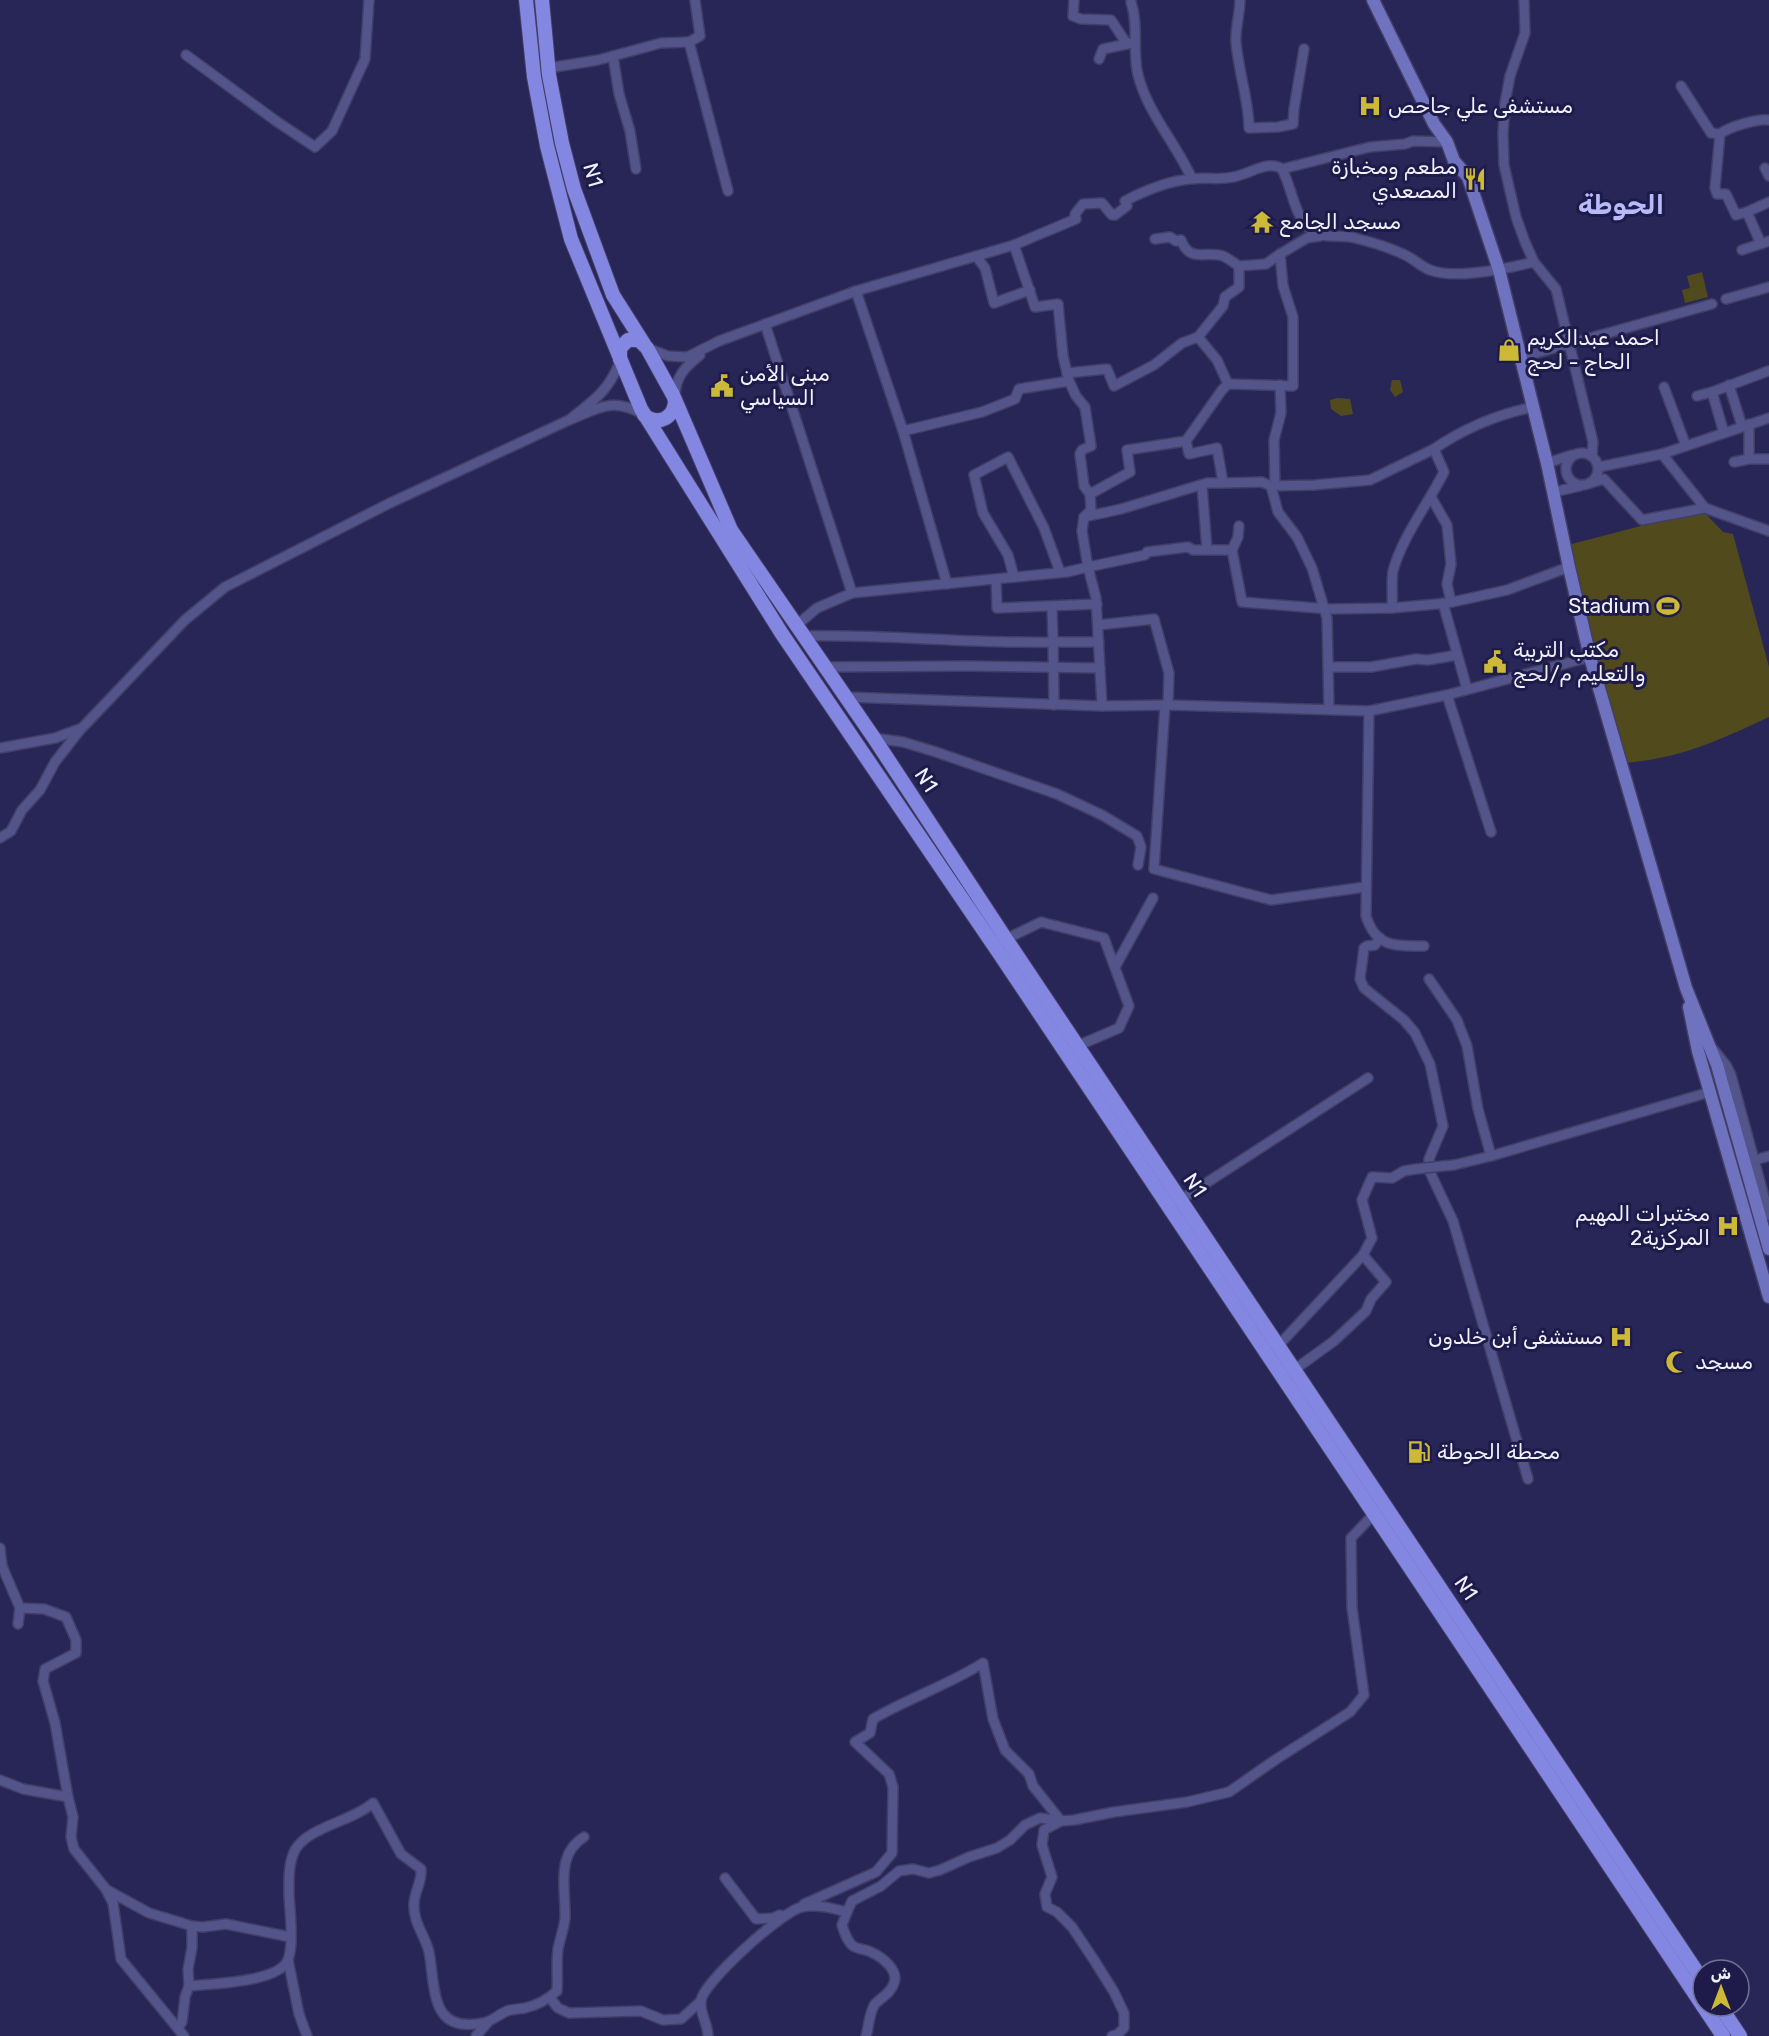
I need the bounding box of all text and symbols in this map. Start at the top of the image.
hospital icon: مستشفى علي جاحص [1357,93,1383,119]
place label: مستشفى علي جاحص [1388,93,1573,122]
place label: مطعم ومخبازة المصعدي [1331,154,1457,205]
street label: N1 [578,160,609,190]
restaurant icon: مطعم ومخبازة المصعدي [1462,166,1488,192]
district label: الحوطة [1578,189,1664,221]
temple icon: مسجد الجامع [1249,209,1275,235]
place label: مسجد الجامع [1280,209,1401,237]
place label: احمد عبدالكريم الحاج - لحج [1527,325,1660,376]
shop icon: احمد عبدالكريم الحاج - لحج [1496,337,1522,363]
place label: مبنى الأمن السياسي [740,361,830,414]
public building icon: مبنى الأمن السياسي [709,373,735,399]
place label: Stadium [1568,593,1650,618]
sports icon: Stadium [1655,593,1681,619]
place label: مكتب التربية والتعليم م/لحج [1513,637,1646,688]
public building icon: مكتب التربية والتعليم م/لحج [1482,649,1508,675]
street label: N1 [910,763,943,796]
street label: N1 [1178,1168,1212,1201]
place label: مختبرات المهيم المركزية2 [1575,1201,1710,1250]
hospital icon: مختبرات المهيم المركزية2 [1715,1213,1741,1239]
place label: مستشفى أبن خلدون [1428,1324,1603,1350]
hospital icon: مستشفى أبن خلدون [1608,1324,1634,1350]
mosque icon: مسجد [1664,1349,1690,1375]
place label: مسجد [1695,1349,1753,1374]
fuel station icon: محطة الحوطة [1406,1439,1432,1465]
place label: محطة الحوطة [1437,1439,1560,1464]
street label: N1 [1449,1571,1483,1604]
north arrow [1691,1958,1751,2018]
text: ش [1711,1964,1731,1983]

